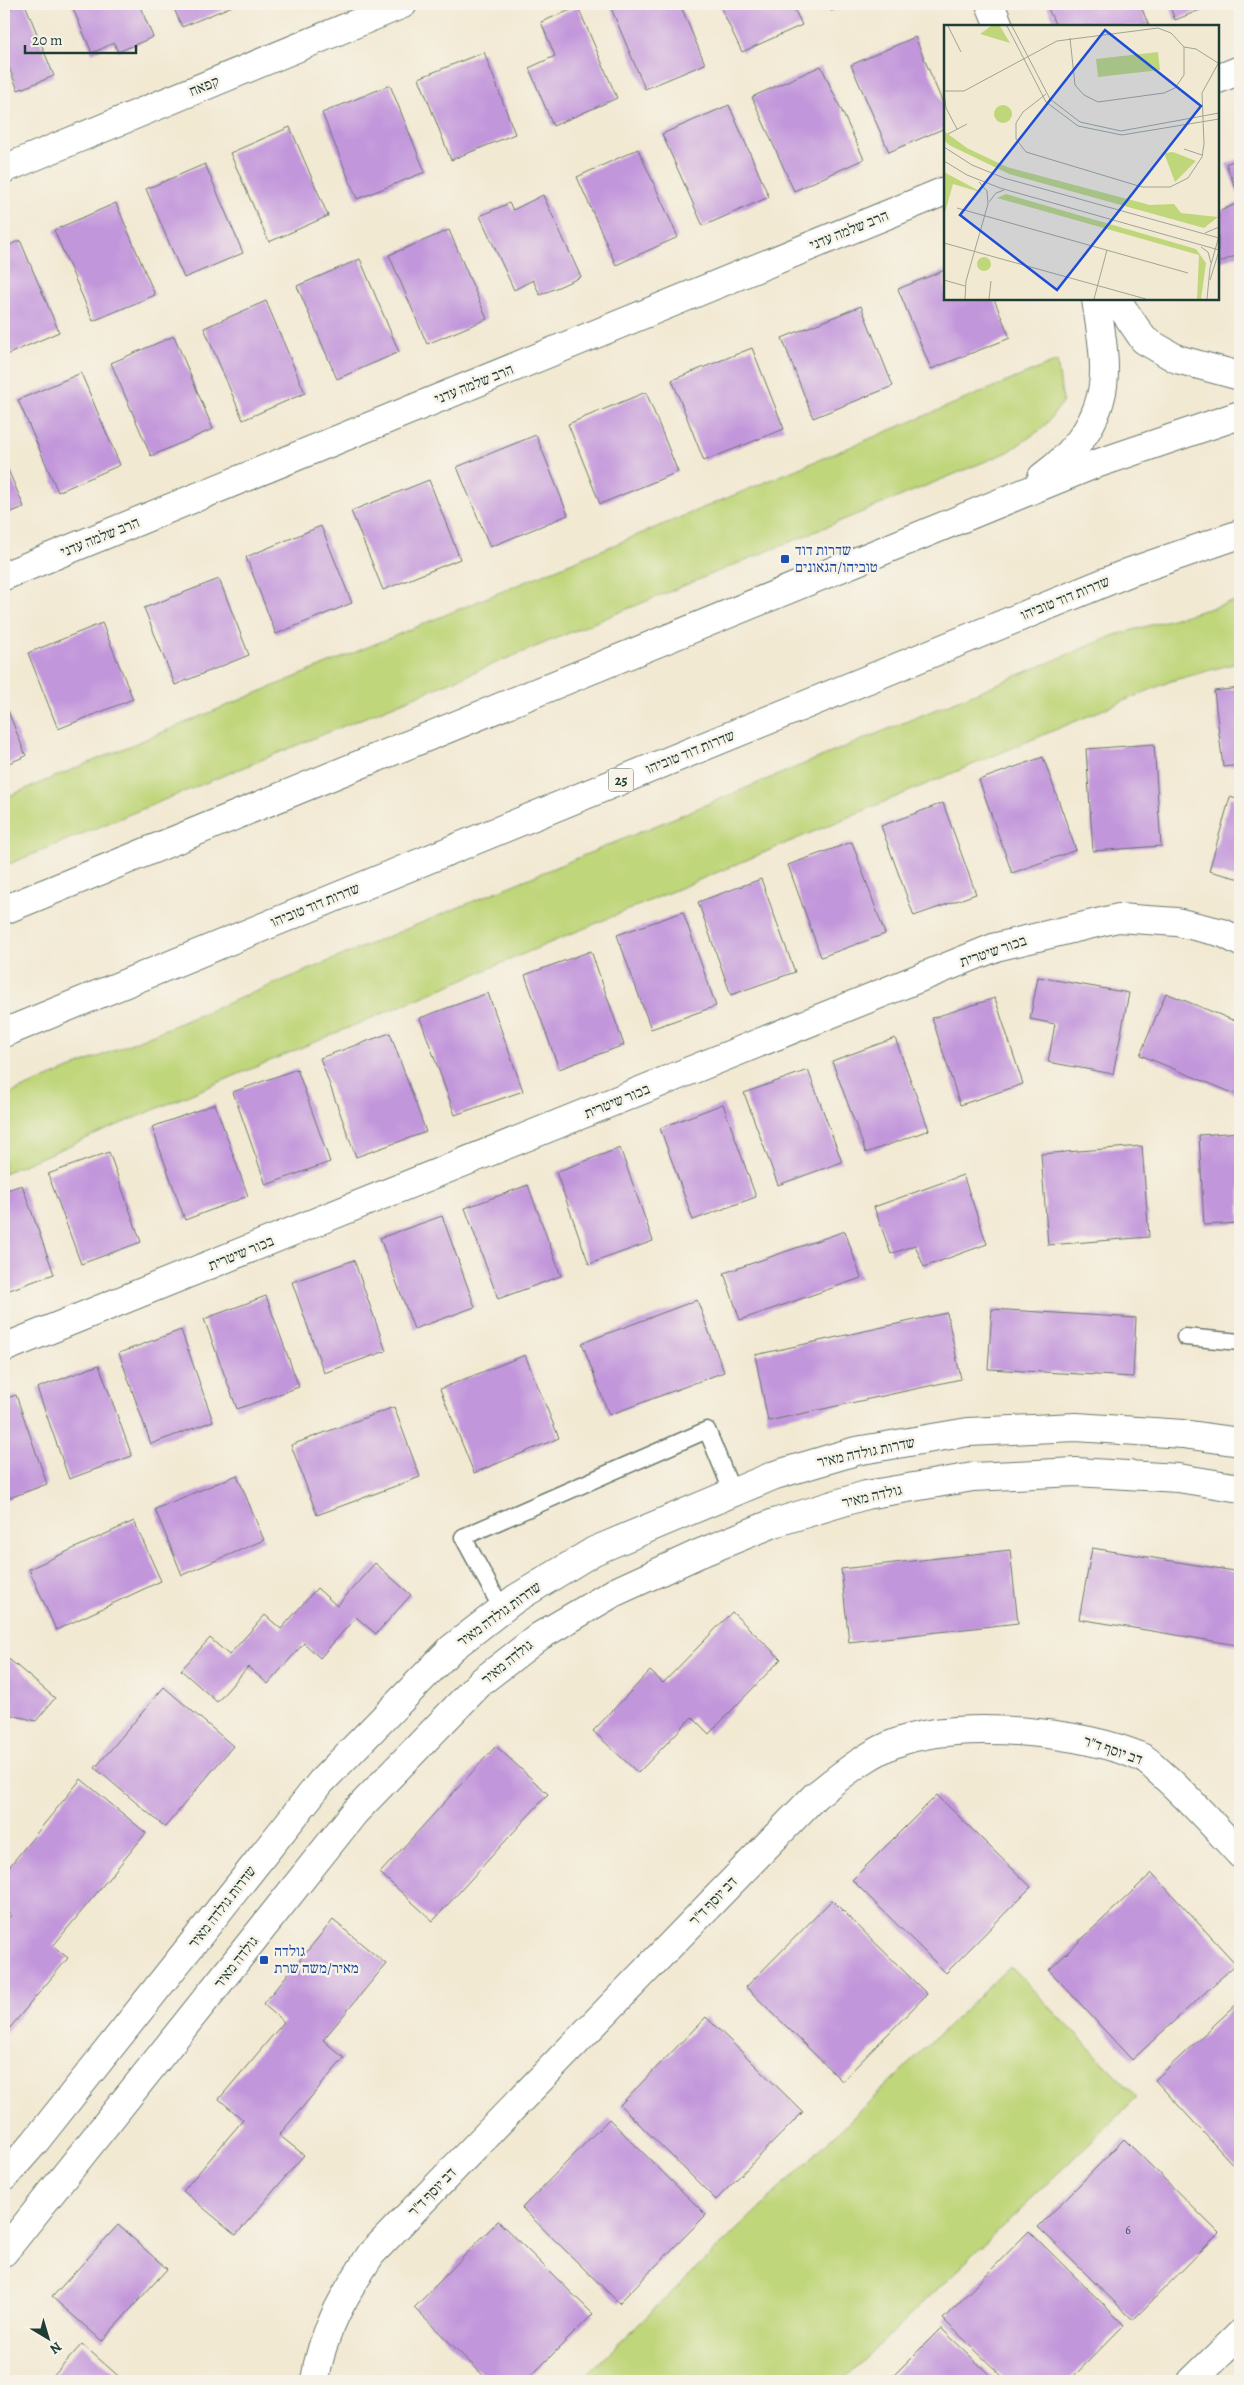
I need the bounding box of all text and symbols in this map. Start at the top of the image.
scale bar [25,22,136,54]
inset map [944,25,1219,300]
text: 20 m [32,30,63,50]
street label: קפאח [186,71,222,101]
street label: הרב שלמה עדני [806,205,892,255]
street label: הרב שלמה עדני [431,359,517,409]
street label: הרב שלמה עדני [57,512,143,562]
place label: שדרות דוד טוביהו/הגאונים [795,540,878,577]
marker: שדרות דוד טוביהו/הגאונים [779,553,791,565]
street label: שדרות דוד טוביהו [1017,571,1113,625]
street label: שדרות דוד טוביהו [642,725,738,779]
road number: 25 [608,768,634,792]
street label: שדרות דוד טוביהו [267,878,363,932]
street label: בכור שיטרית [957,930,1029,972]
street label: בכור שיטרית [581,1079,653,1123]
street label: בכור שיטרית [205,1231,277,1275]
street label: שדרות גולדה מאיר [815,1432,917,1472]
street label: גולדה מאיר [840,1479,904,1513]
street label: שדרות גולדה מאיר [453,1577,545,1651]
street label: גולדה מאיר [477,1635,537,1689]
street label: דב יוסף ד"ר [1081,1731,1145,1769]
street label: שדרות גולדה מאיר [183,1862,261,1952]
street label: דב יוסף ד"ר [685,1872,742,1930]
street label: גולדה מאיר [209,1932,263,1992]
place label: גולדה מאיר/משה שרת [274,1941,359,1978]
marker: גולדה מאיר/משה שרת [258,1954,270,1966]
street label: דב יוסף ד"ר [404,2163,461,2221]
house number: 6 [1125,2222,1131,2238]
north arrow [22,2312,72,2362]
text: N [46,2337,66,2358]

